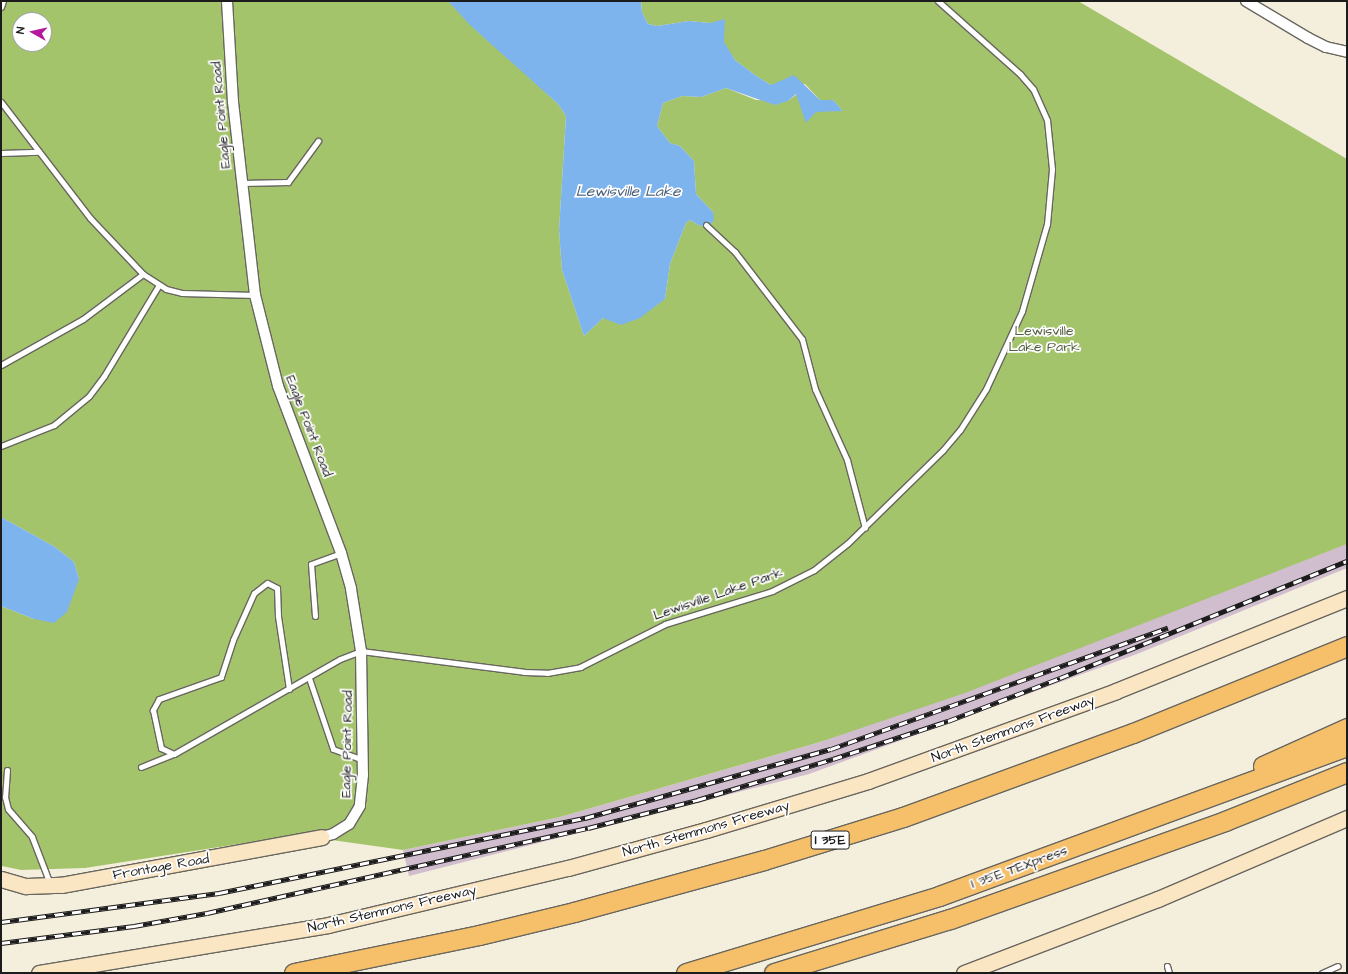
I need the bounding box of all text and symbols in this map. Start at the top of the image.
north arrow [12,12,52,52]
text: N [13,26,29,35]
street label: Eagle Point Road [208,61,234,169]
water label: Lewisville Lake [576,183,680,201]
park label: Lewisville Lake Park [1009,323,1079,356]
street label: Eagle Point Road [282,373,336,479]
street label: Lewisville Lake Park [651,564,785,624]
street label: Eagle Point Road [338,690,356,798]
street label: North Stemmons Freeway [929,692,1097,766]
street label: North Stemmons Freeway [621,797,791,861]
road number: I 35E [810,829,850,851]
street label: I 35E TEXpress [969,842,1069,892]
street label: Frontage Road [111,850,211,884]
street label: North Stemmons Freeway [306,881,478,937]

